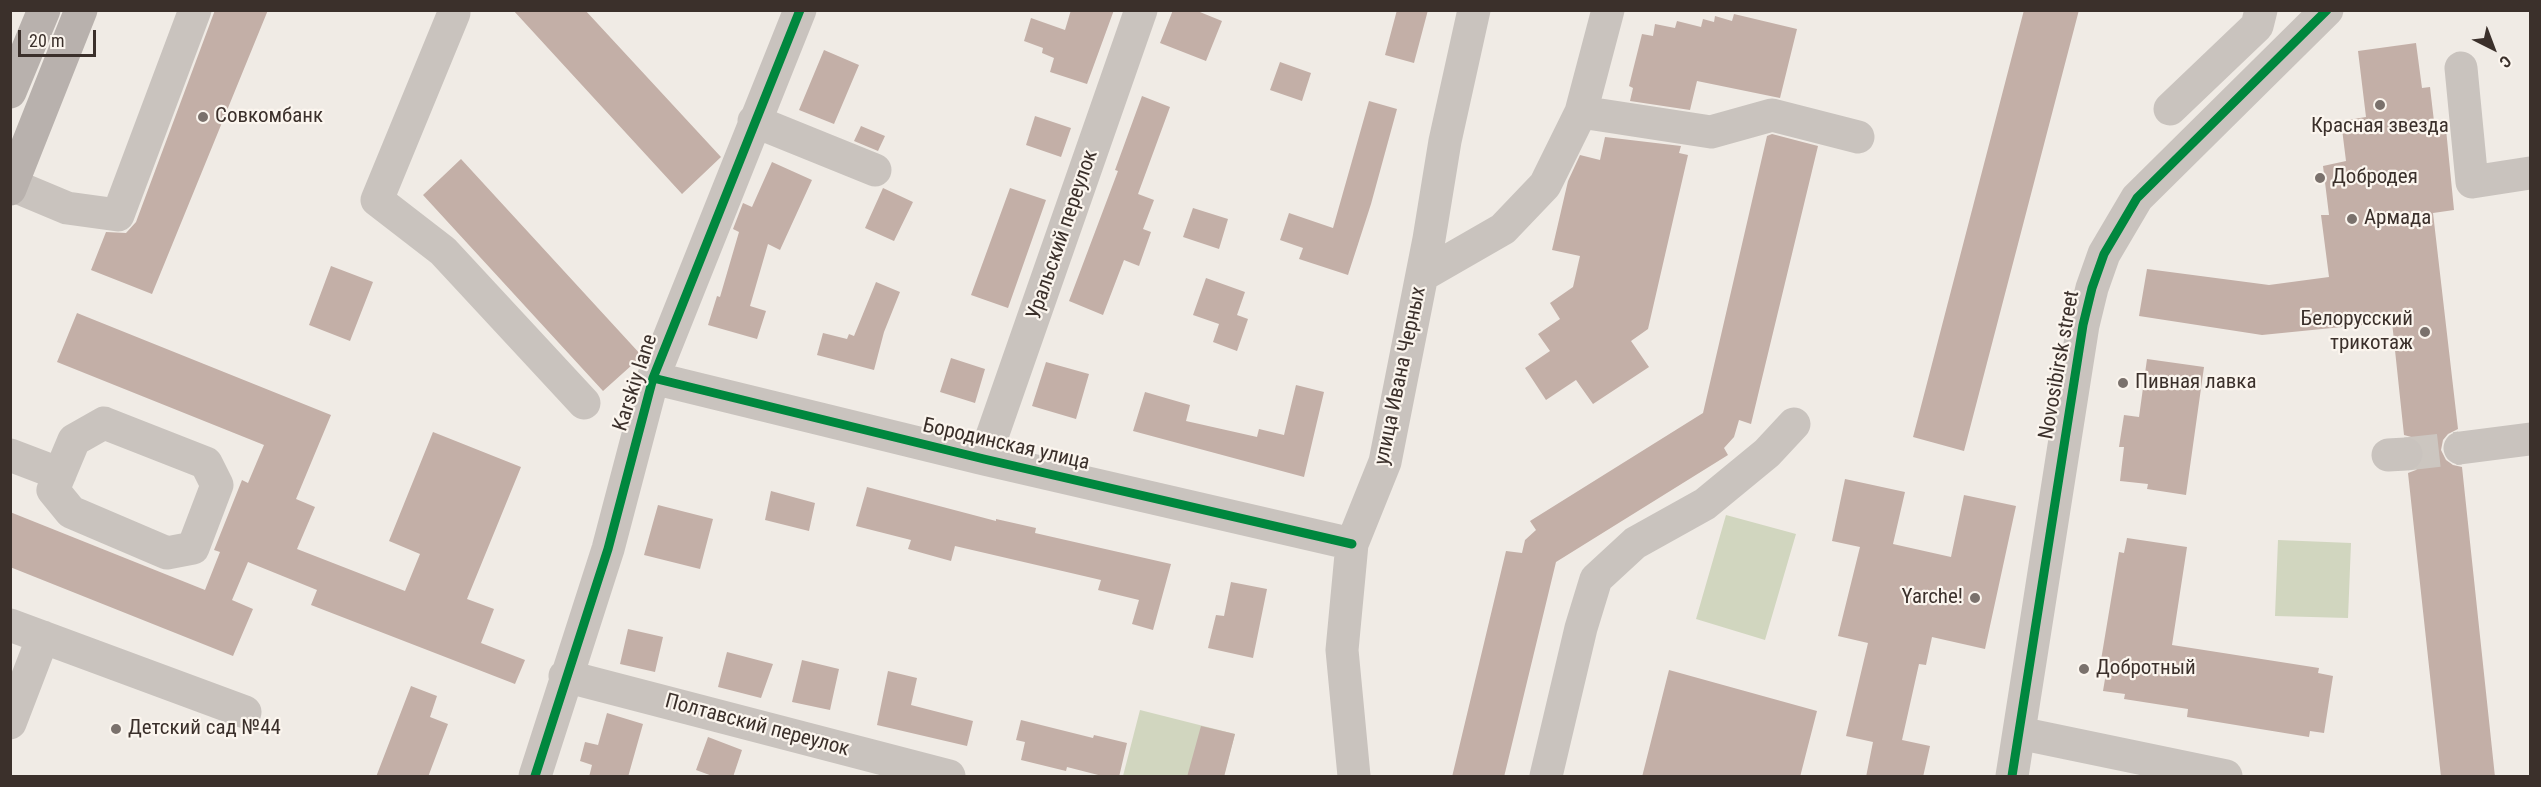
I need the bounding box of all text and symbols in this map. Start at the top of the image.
scale bar [21,18,99,56]
north arrow [2463,18,2523,78]
text: 20 m [29,30,64,51]
text: С [2496,52,2515,72]
marker: Красная звезда [2373,98,2387,112]
place label: Совкомбанк [215,104,323,130]
marker: Совкомбанк [196,110,210,124]
place label: Красная звезда [2311,114,2449,140]
street label: Уральский переулок [1022,147,1104,323]
place label: Добродея [2332,165,2418,191]
marker: Добродея [2313,171,2327,185]
place label: Армада [2364,206,2431,232]
marker: Армада [2345,212,2359,226]
street label: улица Ивана Черных [1370,284,1432,468]
street label: Novosibirsk street [2035,289,2085,441]
place label: Белорусский трикотаж [2301,307,2413,357]
marker: Белорусский трикотаж [2418,325,2432,339]
street label: Karskiy lane [609,331,663,435]
place label: Пивная лавка [2135,370,2256,396]
marker: Пивная лавка [2116,376,2130,390]
street label: Бородинская улица [920,414,1092,476]
place label: Yarche! [1902,585,1963,611]
marker: Yarche! [1968,591,1982,605]
place label: Добротный [2096,656,2196,682]
marker: Добротный [2077,662,2091,676]
street label: Полтавский переулок [662,689,852,763]
place label: Детский сад №44 [128,716,281,742]
marker: Детский сад №44 [109,722,123,736]

